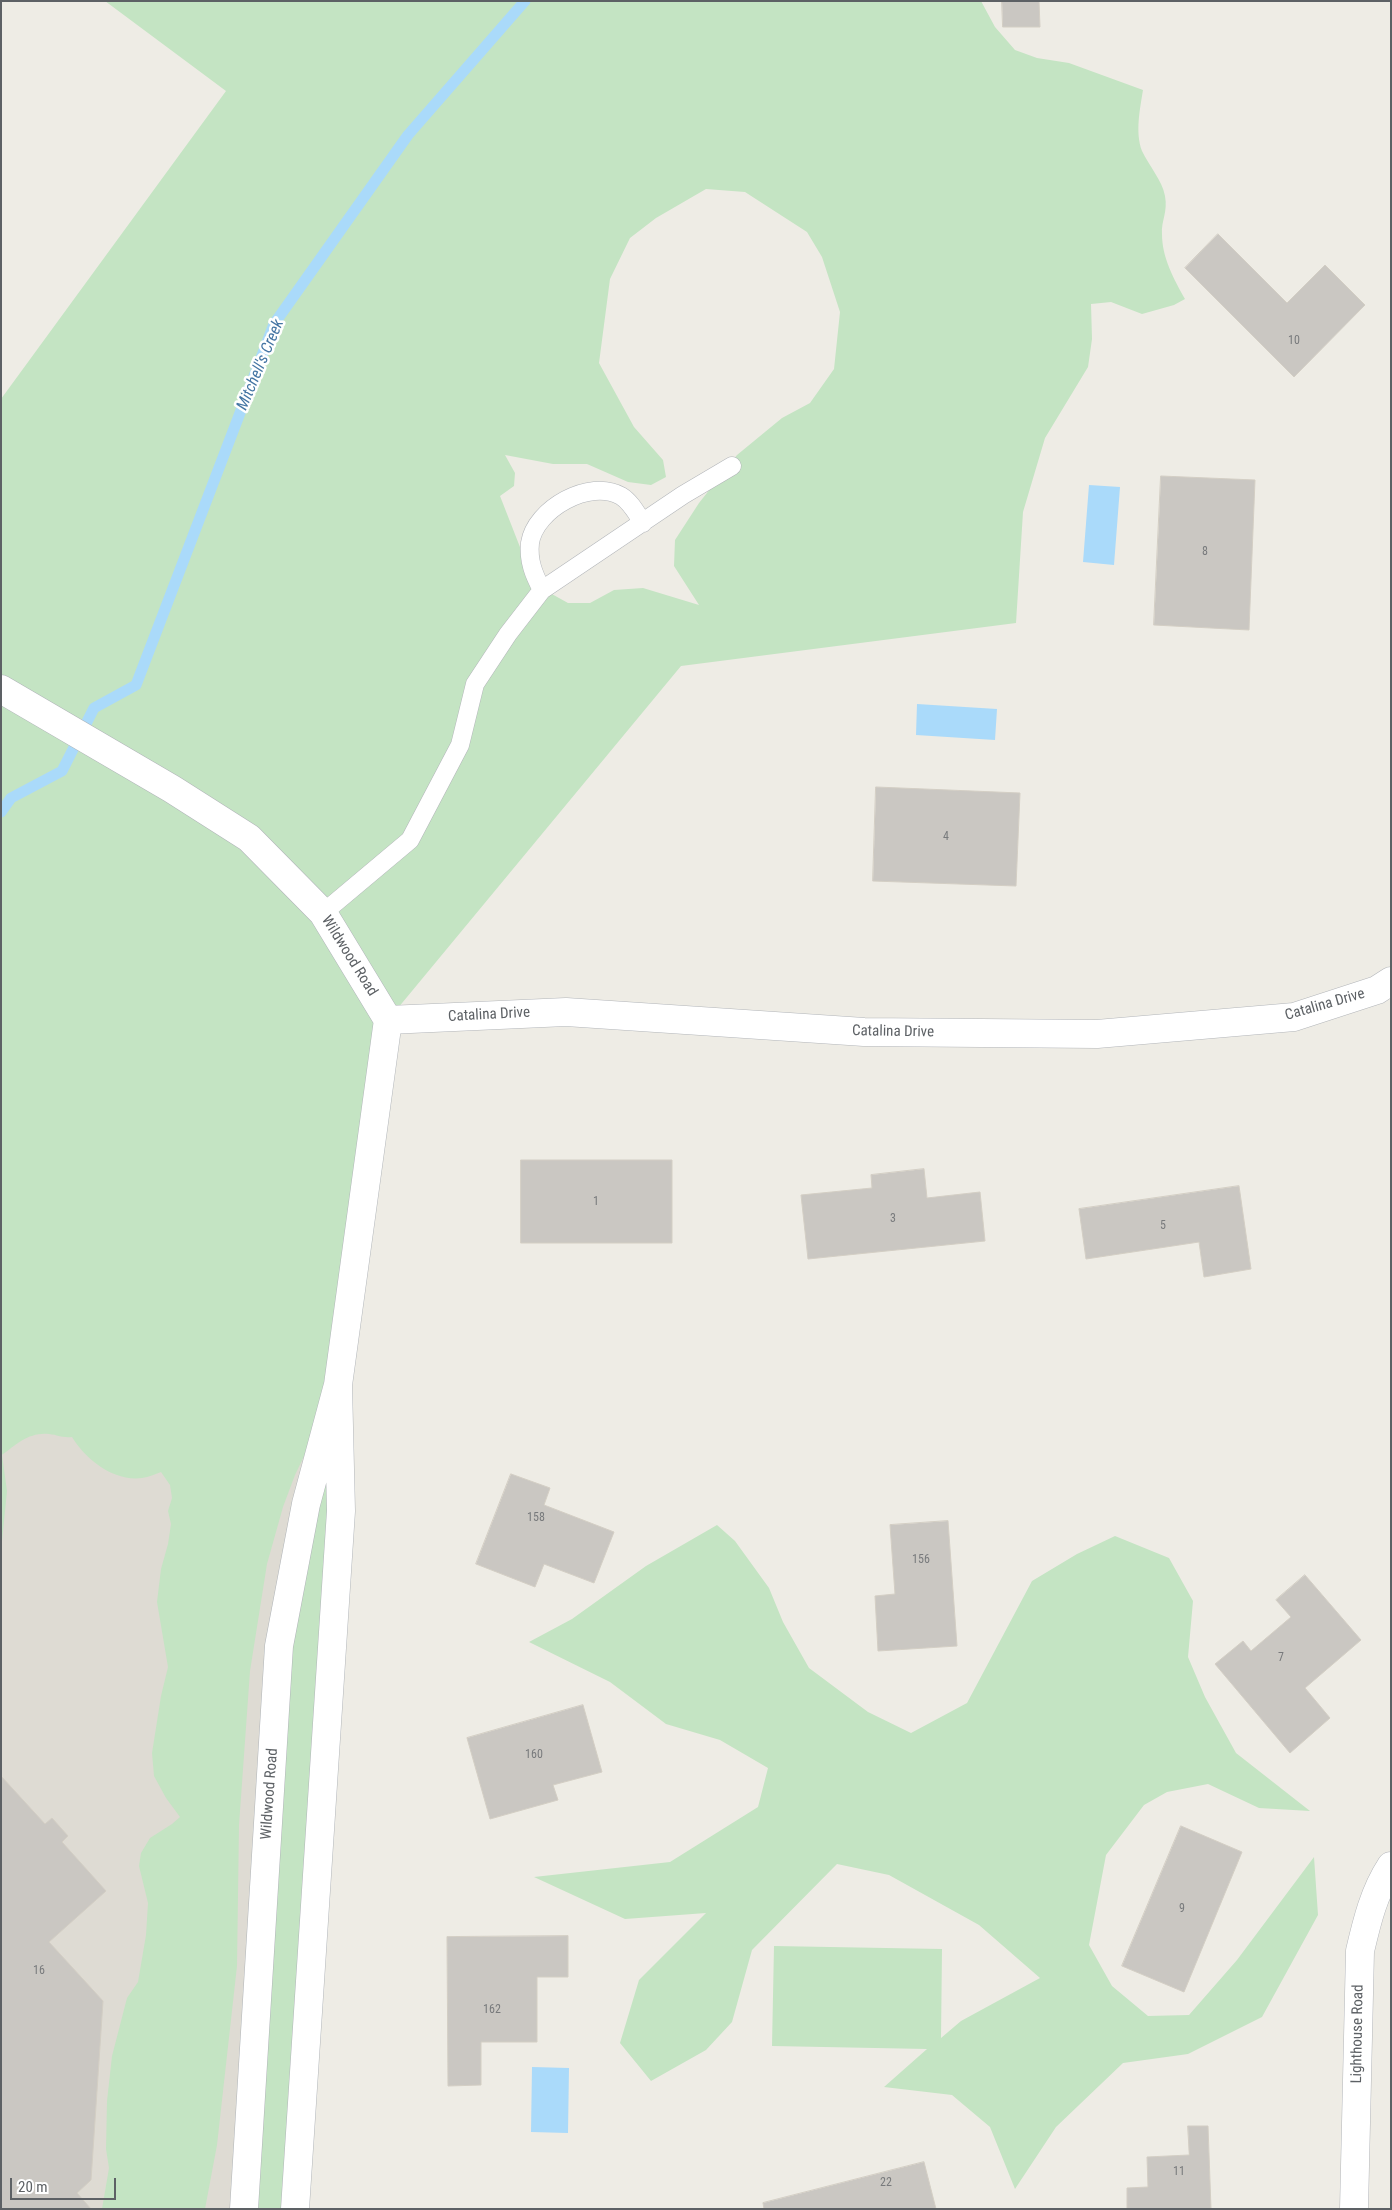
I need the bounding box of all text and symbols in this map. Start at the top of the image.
water label: Mitchell's Creek [233,317,289,413]
house number: 10 [1288,334,1300,348]
house number: 8 [1202,545,1208,559]
house number: 4 [943,830,949,844]
street label: Wildwood Road [317,912,381,1000]
street label: Catalina Drive [1283,985,1367,1025]
street label: Catalina Drive [448,1004,530,1026]
street label: Catalina Drive [852,1022,934,1042]
house number: 1 [593,1195,599,1209]
house number: 3 [890,1212,896,1226]
house number: 5 [1160,1219,1166,1233]
house number: 158 [527,1511,545,1525]
house number: 156 [912,1553,930,1567]
house number: 7 [1278,1651,1284,1665]
street label: Wildwood Road [258,1748,282,1840]
house number: 160 [525,1748,543,1762]
house number: 9 [1179,1902,1185,1916]
house number: 16 [33,1964,45,1978]
street label: Lighthouse Road [1348,1984,1368,2084]
house number: 162 [483,2003,501,2017]
house number: 11 [1173,2165,1185,2179]
scale bar [12,2168,119,2200]
house number: 22 [880,2176,892,2190]
text: 20 m [18,2178,48,2196]

